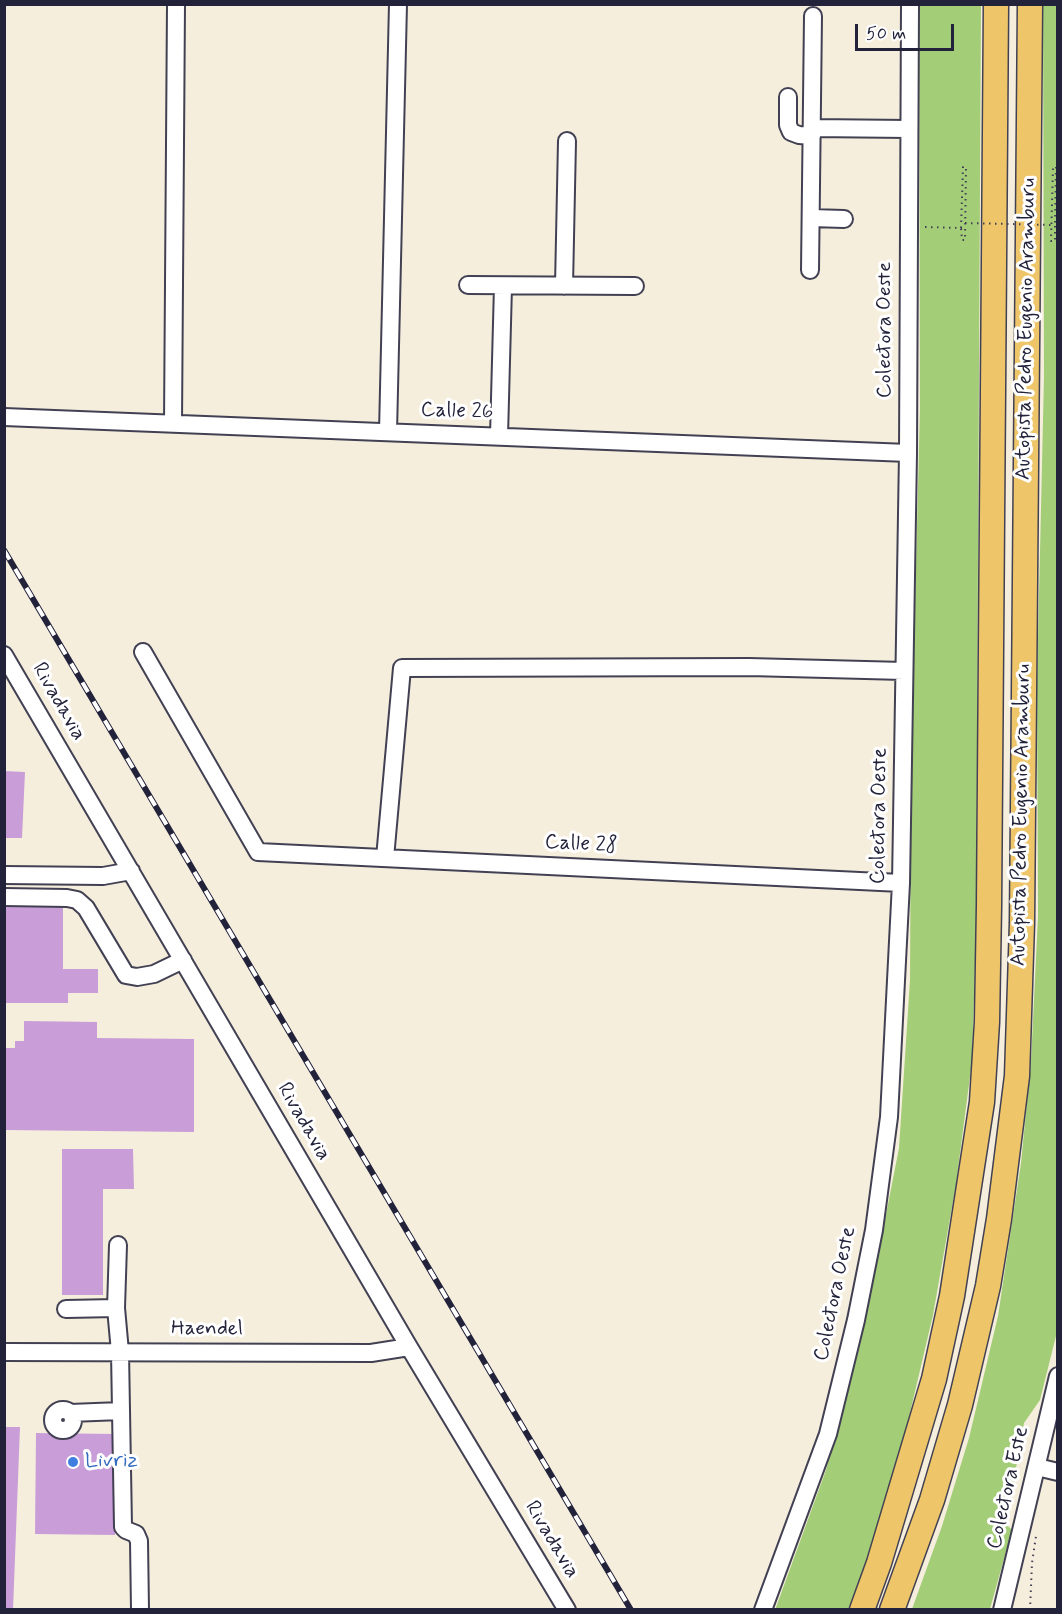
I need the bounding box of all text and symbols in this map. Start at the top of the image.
scale bar [858,12,957,50]
text: 50 m [866,22,906,46]
street label: Autopista Pedro Eugenio Aramburu [1012,178,1042,480]
street label: Colectora Oeste [873,262,899,398]
street label: Calle 26 [420,398,494,426]
street label: Rivadavia [26,659,90,745]
street label: Autopista Pedro Eugenio Aramburu [1007,664,1037,966]
street label: Colectora Oeste [866,748,894,884]
street label: Calle 28 [544,831,618,859]
street label: Rivadavia [271,1079,335,1165]
street label: Colectora Oeste [809,1225,863,1363]
street label: Haendel [171,1317,243,1343]
street label: Colectora Este [983,1424,1035,1552]
place label: Livriz [85,1449,138,1475]
marker: Livriz [66,1455,80,1469]
street label: Rivadavia [518,1497,584,1583]

